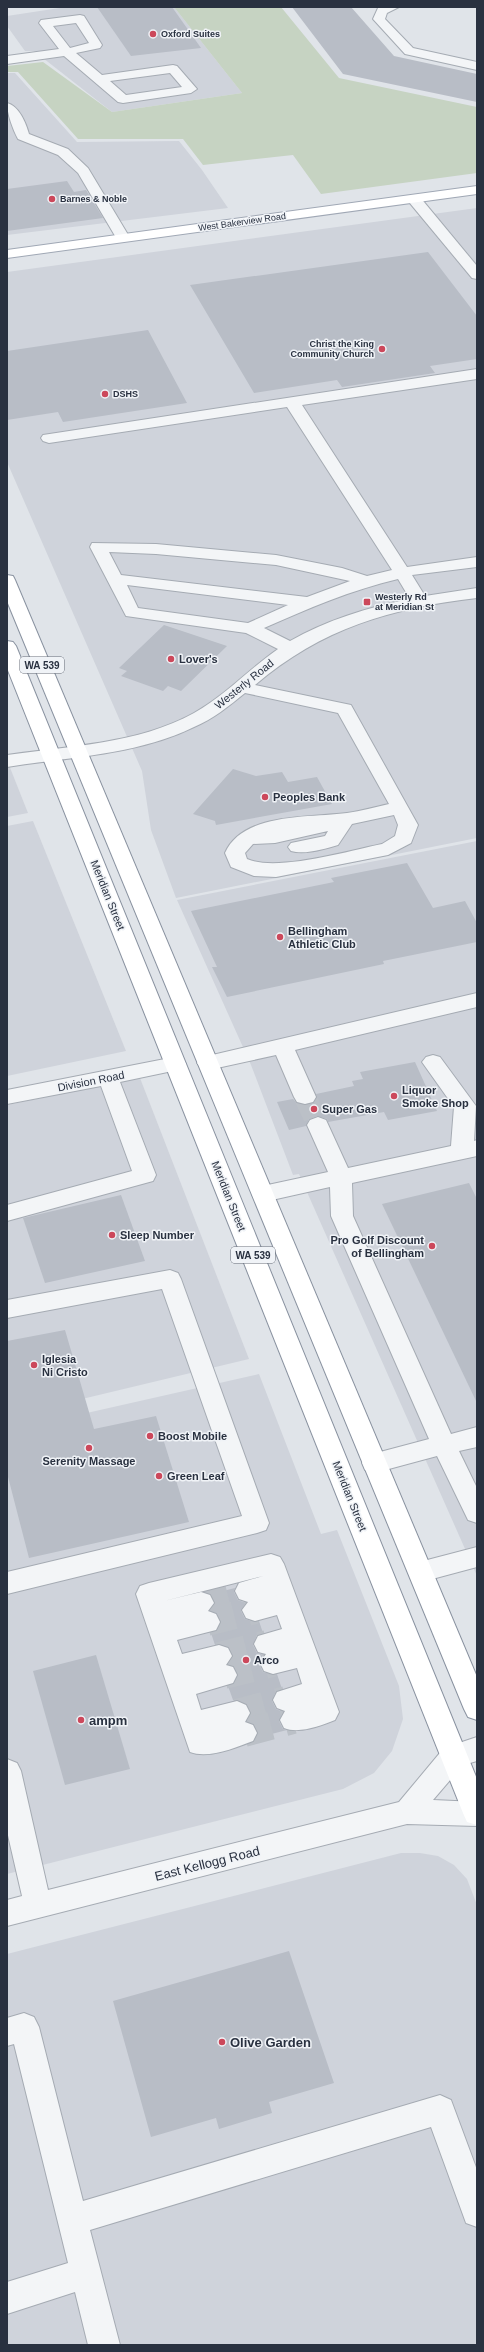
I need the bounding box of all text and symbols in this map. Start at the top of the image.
marker: Oxford Suites [148,29,158,39]
place label: Oxford Suites [161,29,220,39]
marker: Barnes & Noble [47,194,57,204]
place label: Barnes & Noble [60,194,127,204]
street label: West Bakerview Road [198,211,286,233]
place label: Christ the King Community Church [290,339,374,359]
marker: Christ the King Community Church [377,344,387,354]
marker: DSHS [100,389,110,399]
place label: DSHS [113,389,138,399]
place label: Westerly Rd at Meridian St [375,592,434,612]
marker: Westerly Rd at Meridian St [362,597,372,607]
place label: Lover's [179,653,218,665]
marker: Lover's [166,654,176,664]
road number: WA 539 [20,657,64,673]
street label: Westerly Road [212,657,276,711]
place label: Peoples Bank [273,791,346,803]
marker: Peoples Bank [260,792,270,802]
street label: Meridian Street [88,858,128,932]
place label: Bellingham Athletic Club [288,925,356,950]
marker: Bellingham Athletic Club [275,932,285,942]
street label: Division Road [57,1069,125,1093]
place label: Liquor Smoke Shop [402,1084,469,1109]
marker: Liquor Smoke Shop [389,1091,399,1101]
place label: Super Gas [322,1103,377,1115]
marker: Super Gas [309,1104,319,1114]
street label: Meridian Street [209,1159,249,1233]
place label: Sleep Number [120,1229,195,1241]
marker: Sleep Number [107,1230,117,1240]
place label: Pro Golf Discount of Bellingham [331,1234,424,1259]
marker: Pro Golf Discount of Bellingham [427,1241,437,1251]
road number: WA 539 [231,1247,275,1263]
place label: Iglesia Ni Cristo [42,1353,88,1378]
marker: Iglesia Ni Cristo [29,1360,39,1370]
place label: Boost Mobile [158,1430,227,1442]
marker: Boost Mobile [145,1431,155,1441]
marker: Serenity Massage [84,1443,94,1453]
place label: Serenity Massage [43,1455,135,1467]
street label: Meridian Street [330,1459,370,1533]
place label: Green Leaf [167,1470,225,1482]
marker: Green Leaf [154,1471,164,1481]
place label: Arco [254,1654,279,1666]
marker: Arco [241,1655,251,1665]
place label: ampm [89,1713,127,1728]
marker: ampm [76,1715,86,1725]
street label: East Kellogg Road [153,1843,261,1884]
place label: Olive Garden [230,2035,311,2050]
marker: Olive Garden [217,2037,227,2047]

